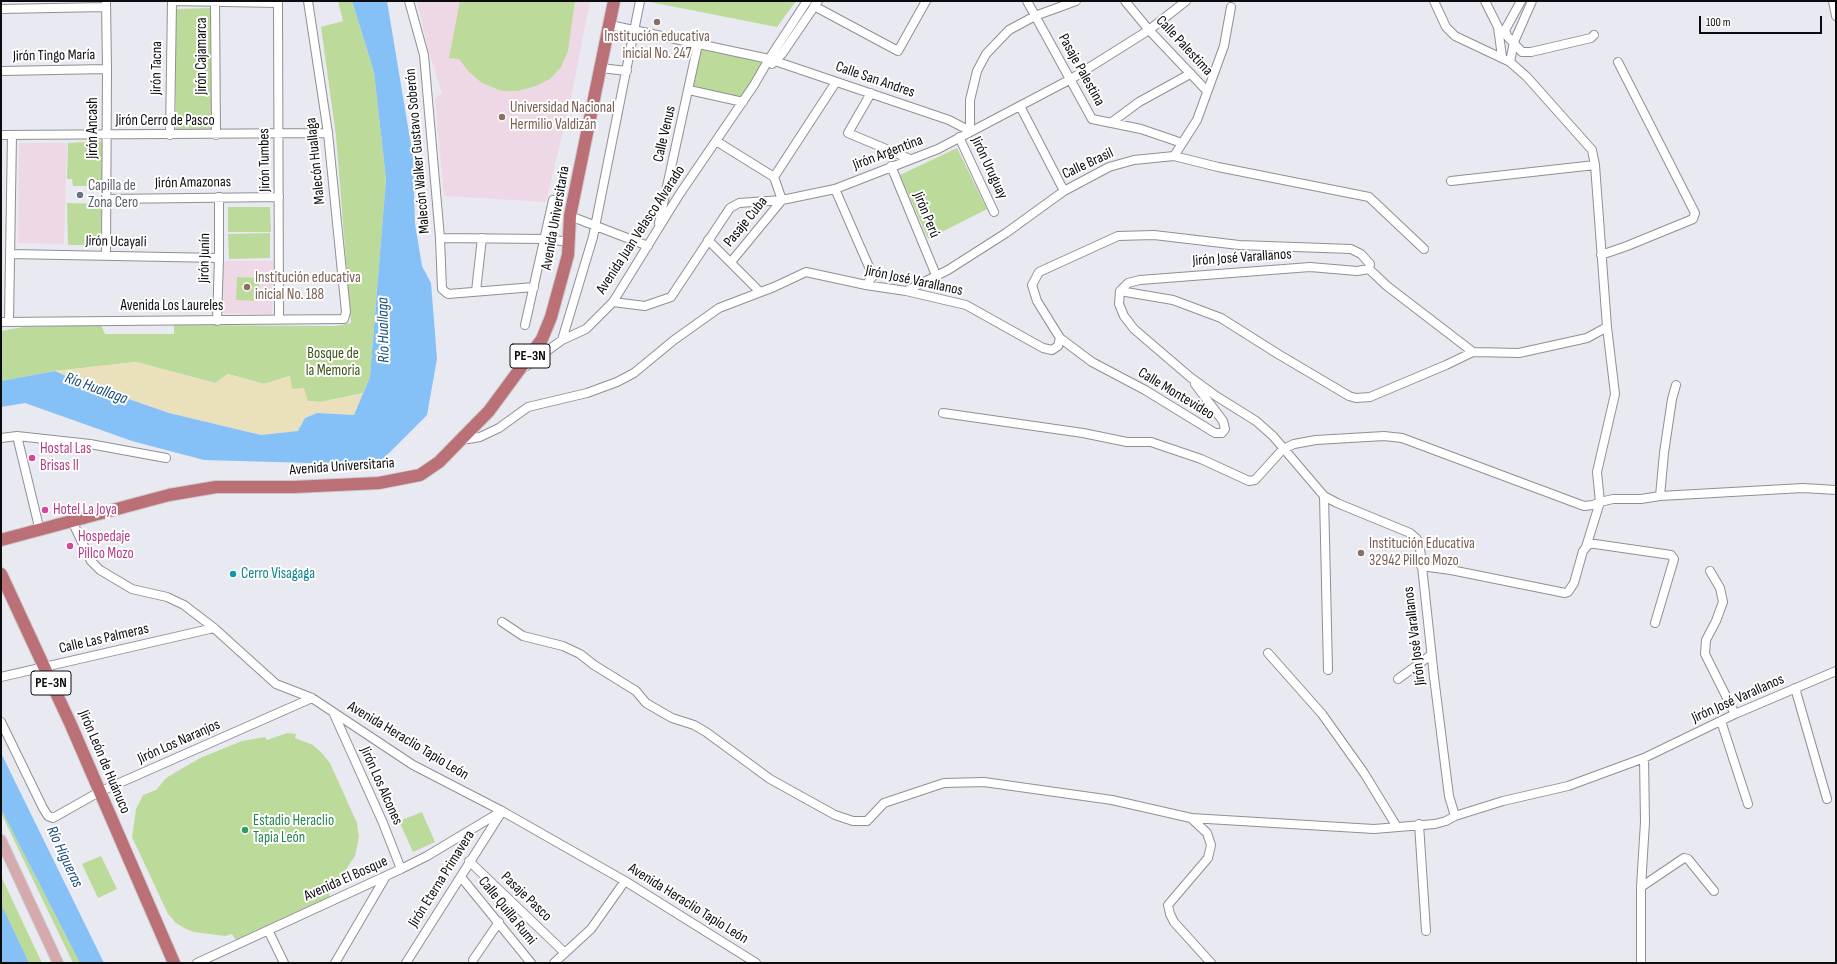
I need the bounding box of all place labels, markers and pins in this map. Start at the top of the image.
marker: Institución educativa inicial No. 247 [652,17,662,27]
place label: Institución educativa inicial No. 247 [604,28,710,63]
place label: Universidad Nacional Hermilio Valdizán [510,99,615,134]
marker: Universidad Nacional Hermilio Valdizán [497,112,507,122]
place label: Capilla de Zona Cero [88,177,138,212]
marker: Capilla de Zona Cero [75,190,85,200]
place label: Institución educativa inicial No. 188 [255,269,361,304]
marker: Institución educativa inicial No. 188 [242,282,252,292]
place label: Hostal Las Brisas II [40,440,91,475]
marker: Hostal Las Brisas II [27,453,37,463]
place label: Hotel La Joya [53,501,117,519]
marker: Hotel La Joya [40,505,50,515]
place label: Hospedaje Pillco Mozo [78,528,134,563]
place label: Institución Educativa 32942 Pillco Mozo [1369,535,1475,570]
marker: Hospedaje Pillco Mozo [65,541,75,551]
marker: Institución Educativa 32942 Pillco Mozo [1356,548,1366,558]
place label: Cerro Visagaga [241,565,315,583]
marker: Cerro Visagaga [228,569,238,579]
place label: Estadio Heraclio Tapia León [253,812,334,847]
marker: Estadio Heraclio Tapia León [240,825,250,835]

